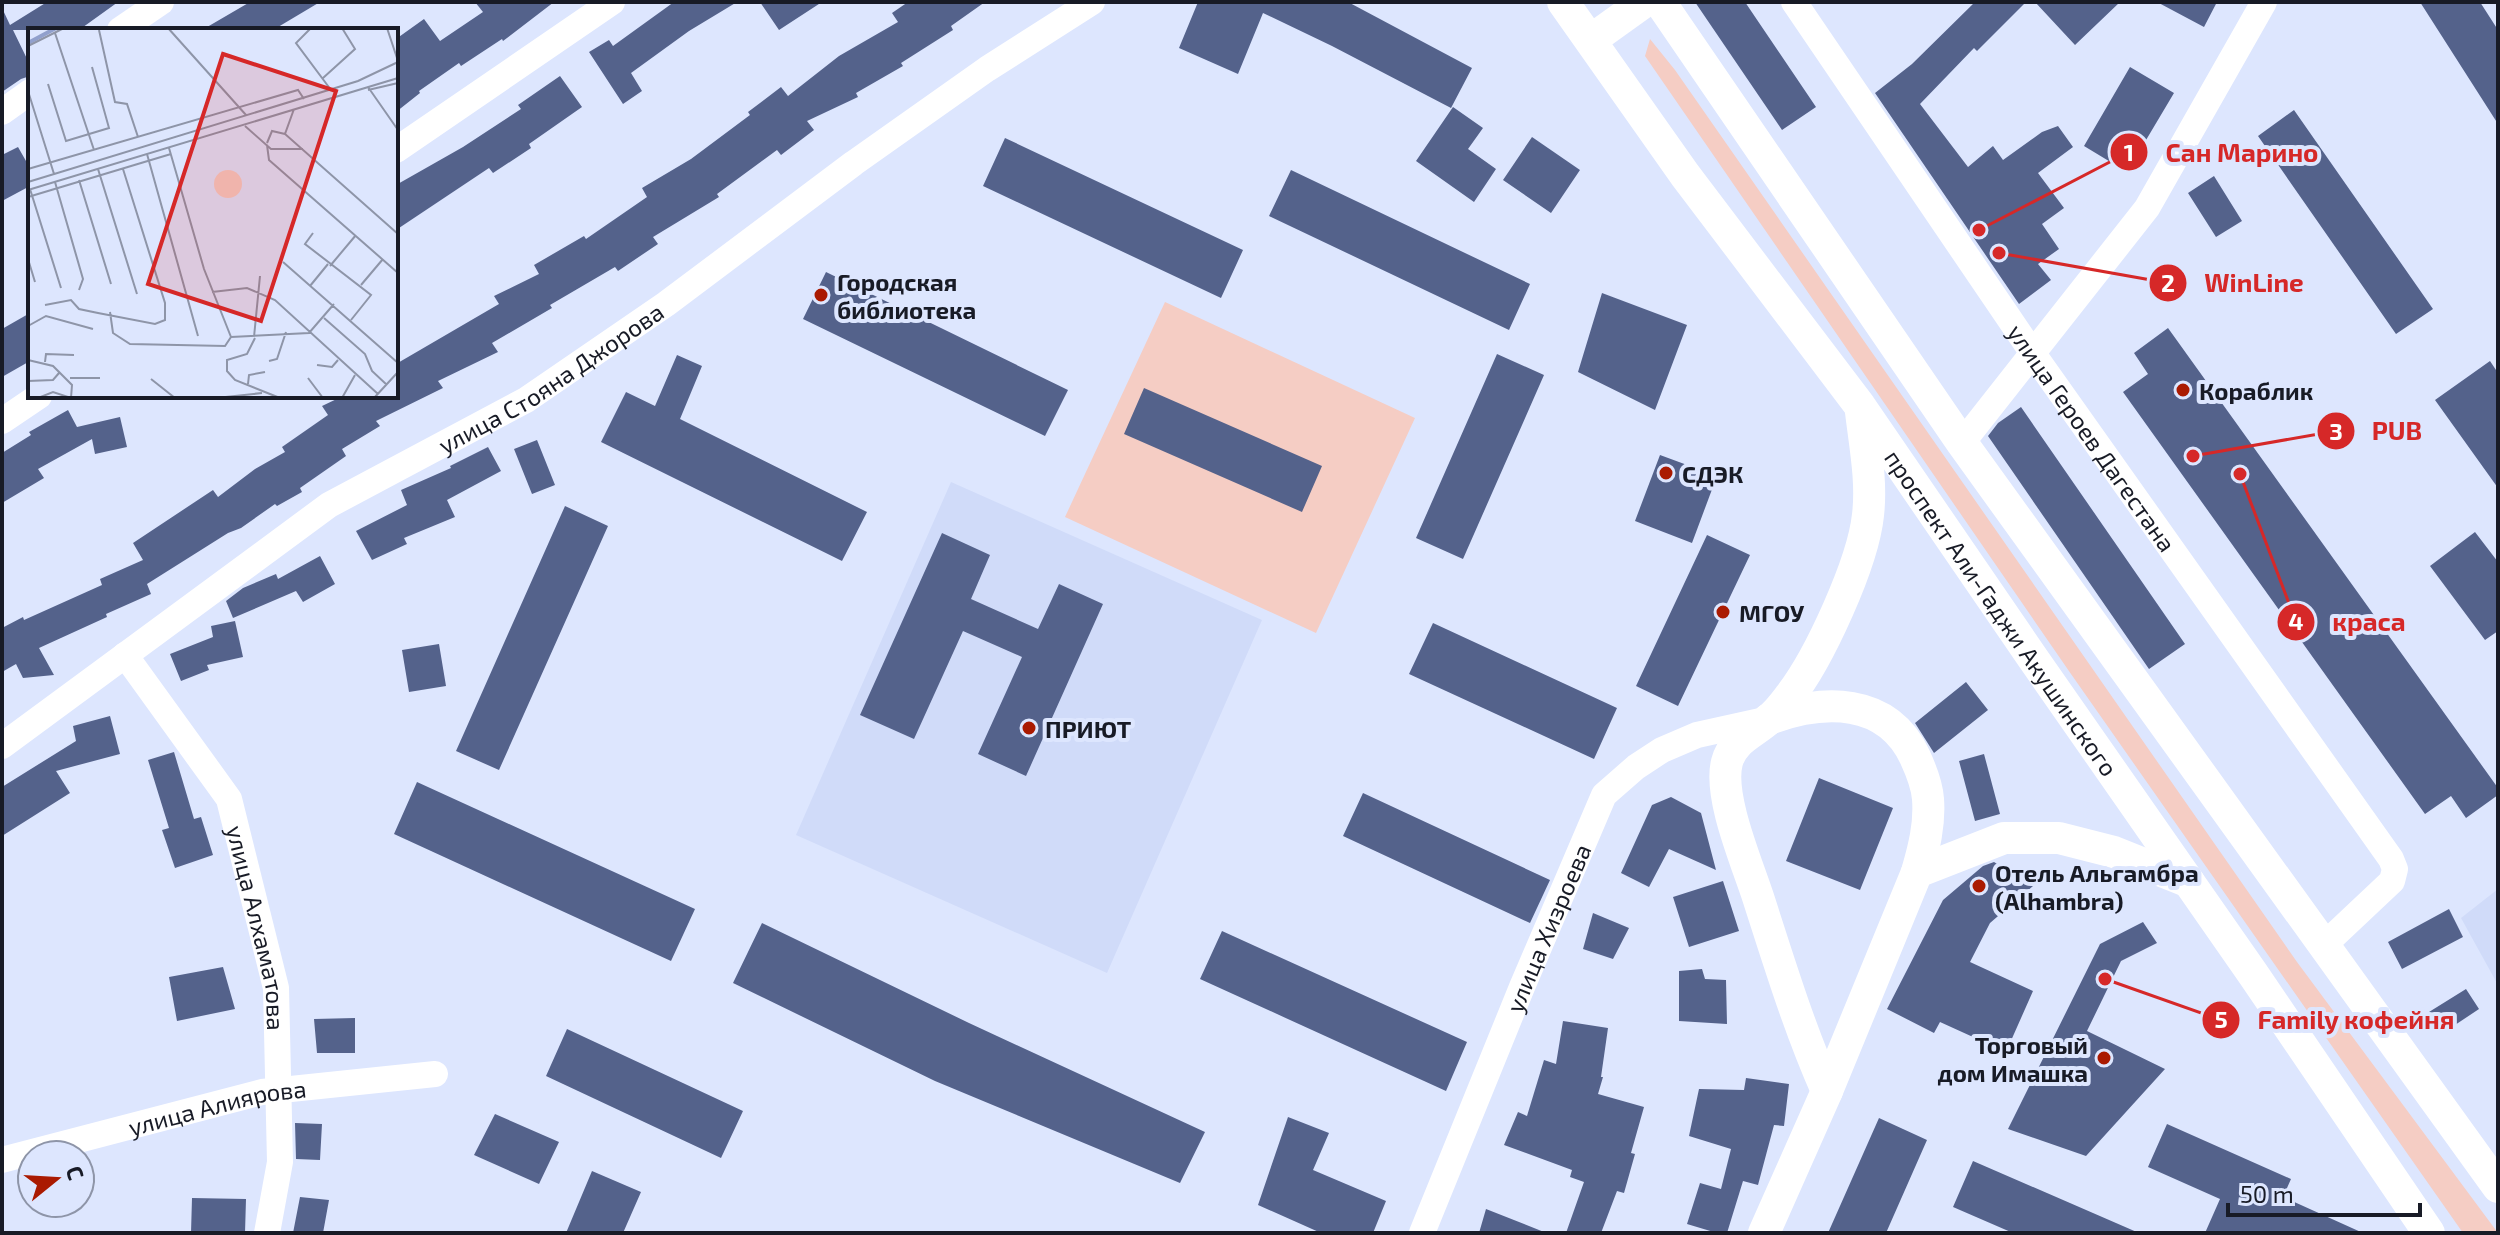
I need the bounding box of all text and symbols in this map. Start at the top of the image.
inset map [28,28,398,398]
callout: Сан Марино [2109,127,2334,177]
text: Сан Марино [2166,136,2318,167]
text: 1 [2124,137,2134,166]
callout: WinLine [2148,258,2320,308]
text: WinLine [2204,266,2304,297]
place label: Городская библиотека [837,267,976,324]
text: 2 [2161,268,2175,297]
marker: Городская библиотека [812,286,830,304]
street label: улица Стояна Джорова [433,296,668,460]
street label: улица Героев Дагестана [2002,318,2183,557]
place label: Кораблик [2199,376,2314,405]
marker: Кораблик [2174,381,2192,399]
callout: PUB [2316,406,2438,456]
text: PUB [2372,414,2422,445]
text: 3 [2329,416,2343,445]
street label: проспект Али-Гаджи Акушинского [1879,444,2125,781]
place label: СДЭК [1682,459,1743,488]
marker: СДЭК [1657,464,1675,482]
callout: краса [2276,597,2422,647]
place label: МГОУ [1739,598,1805,627]
marker: МГОУ [1714,603,1732,621]
text: краса [2332,605,2406,636]
text: 4 [2288,606,2304,635]
place label: ПРИЮТ [1045,714,1132,743]
marker: ПРИЮТ [1020,719,1038,737]
street label: улица Алхаматова [221,822,291,1031]
street label: улица Хизроева [1499,839,1596,1017]
place label: Отель Альгамбра (Alhambra) [1995,858,2199,915]
marker: Отель Альгамбра (Alhambra) [1970,877,1988,895]
callout: Family кофейня [2201,995,2470,1045]
text: Family кофейня [2258,1003,2454,1035]
text: 5 [2214,1004,2228,1033]
place label: Торговый дом Имашка [1938,1030,2088,1087]
marker: Торговый дом Имашка [2095,1049,2113,1067]
street label: улица Алиярова [125,1073,308,1142]
north arrow [16,1139,96,1219]
text: С [62,1162,90,1183]
scale bar [2228,1167,2420,1217]
text: 50 m [2240,1179,2294,1208]

